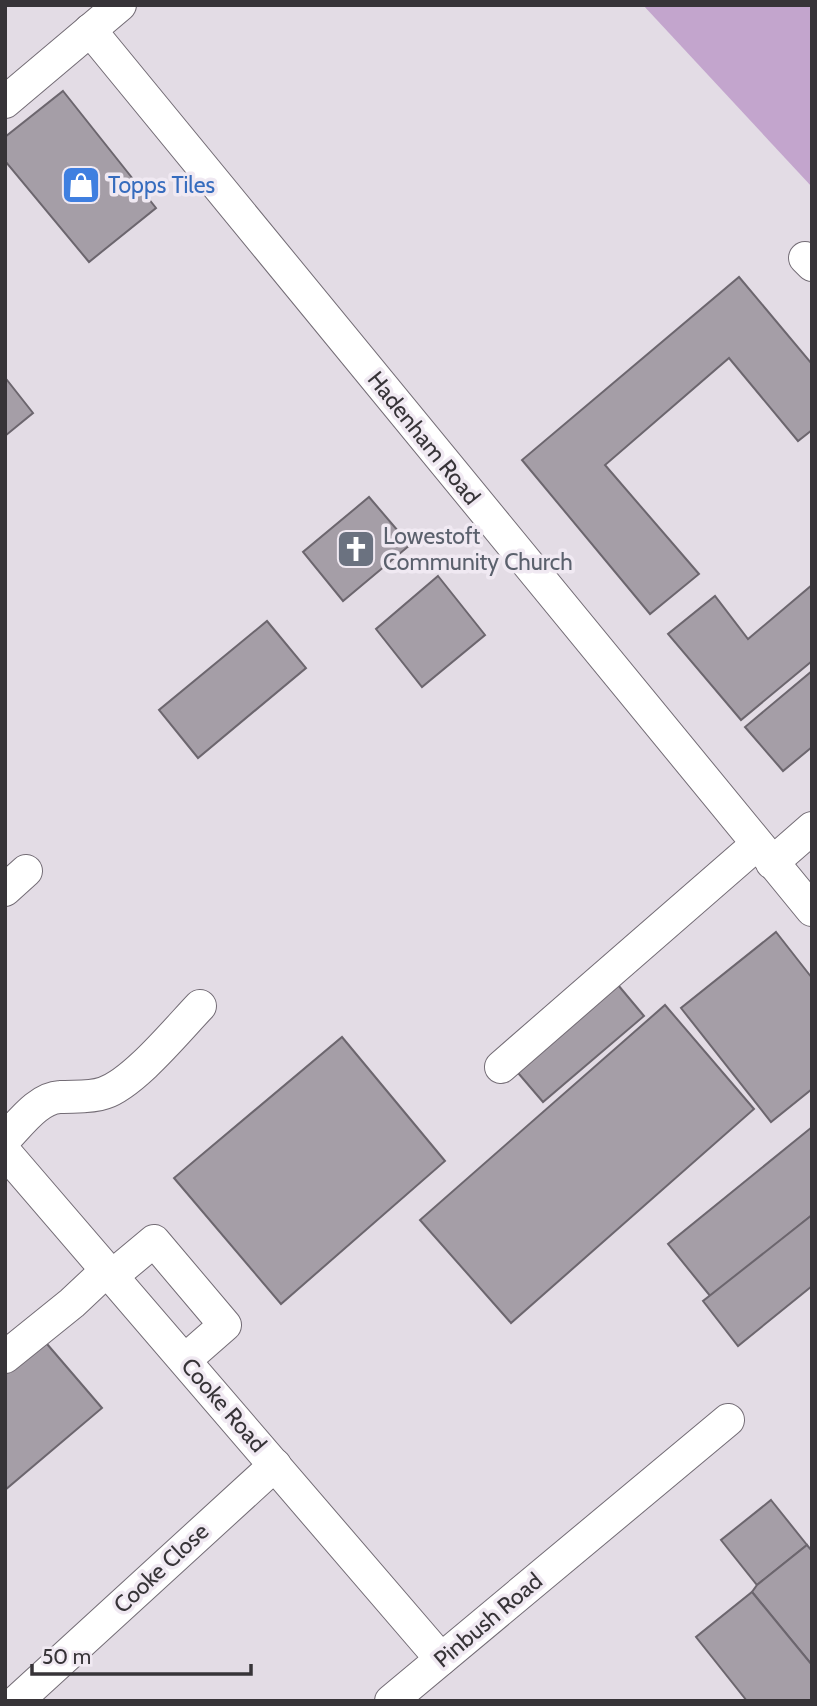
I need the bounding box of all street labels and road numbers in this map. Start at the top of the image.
street label: Hadenham Road [362,366,486,510]
street label: Cooke Road [175,1352,273,1458]
street label: Cooke Close [108,1517,214,1619]
street label: Pinbush Road [428,1567,548,1673]

